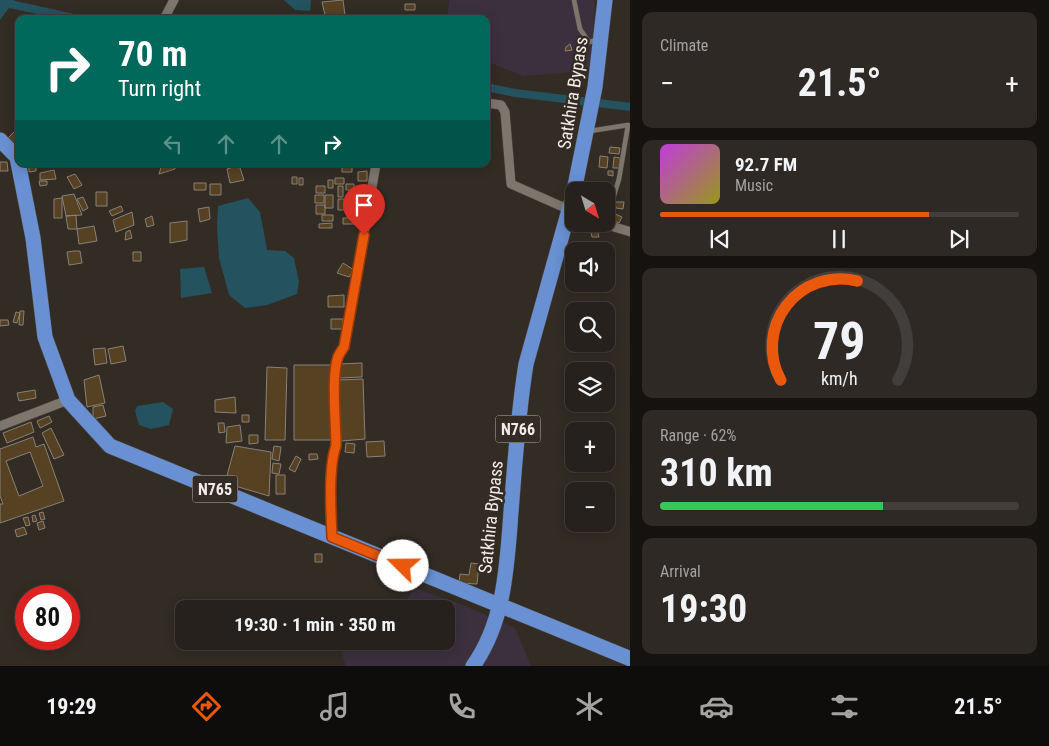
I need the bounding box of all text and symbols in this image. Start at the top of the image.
text: 70 m [118,34,187,75]
icon: right [35,35,100,100]
street label: Satkhira Bypass [553,35,592,151]
text: Climate [660,36,708,55]
text: 21.5° [798,61,881,105]
text: − [660,67,674,100]
text: + [1005,67,1019,100]
text: Turn right [118,76,201,101]
icon: left [159,130,187,158]
icon: ahead [212,130,240,158]
icon: ahead [265,130,293,158]
icon: right [318,130,346,158]
text: 92.7 FM [735,153,797,176]
text: Music [735,176,773,195]
north arrow [565,182,615,232]
map controls [565,182,615,532]
pin [343,184,385,235]
icon: arrive [350,191,378,219]
icon: previous [706,225,734,253]
icon: pause [825,225,853,253]
icon: next [945,225,973,253]
button: sound [565,242,615,292]
button: search [565,302,615,352]
text: 79 [813,311,866,372]
button: layers [565,362,615,412]
text: km/h [821,368,858,389]
road number: N766 [496,416,540,442]
button: + [565,422,615,472]
text: Range · 62% [660,426,736,445]
text: 310 km [660,451,773,495]
street label: Satkhira Bypass [474,459,507,574]
road number: N765 [192,476,238,502]
button: − [565,482,615,532]
position arrow [376,539,428,591]
text: Arrival [660,562,701,581]
speed limit sign: 80 [15,585,80,650]
text: 19:30 [660,587,747,631]
text: 19:30 · 1 min · 350 m [234,613,396,636]
icon: directions [189,689,224,724]
icon: music [317,689,352,724]
icon: phone [444,689,479,724]
icon: climate [572,689,607,724]
icon: car [699,689,734,724]
icon: filters [827,689,862,724]
text: 19:29 [46,694,97,719]
text: 21.5° [954,694,1003,719]

